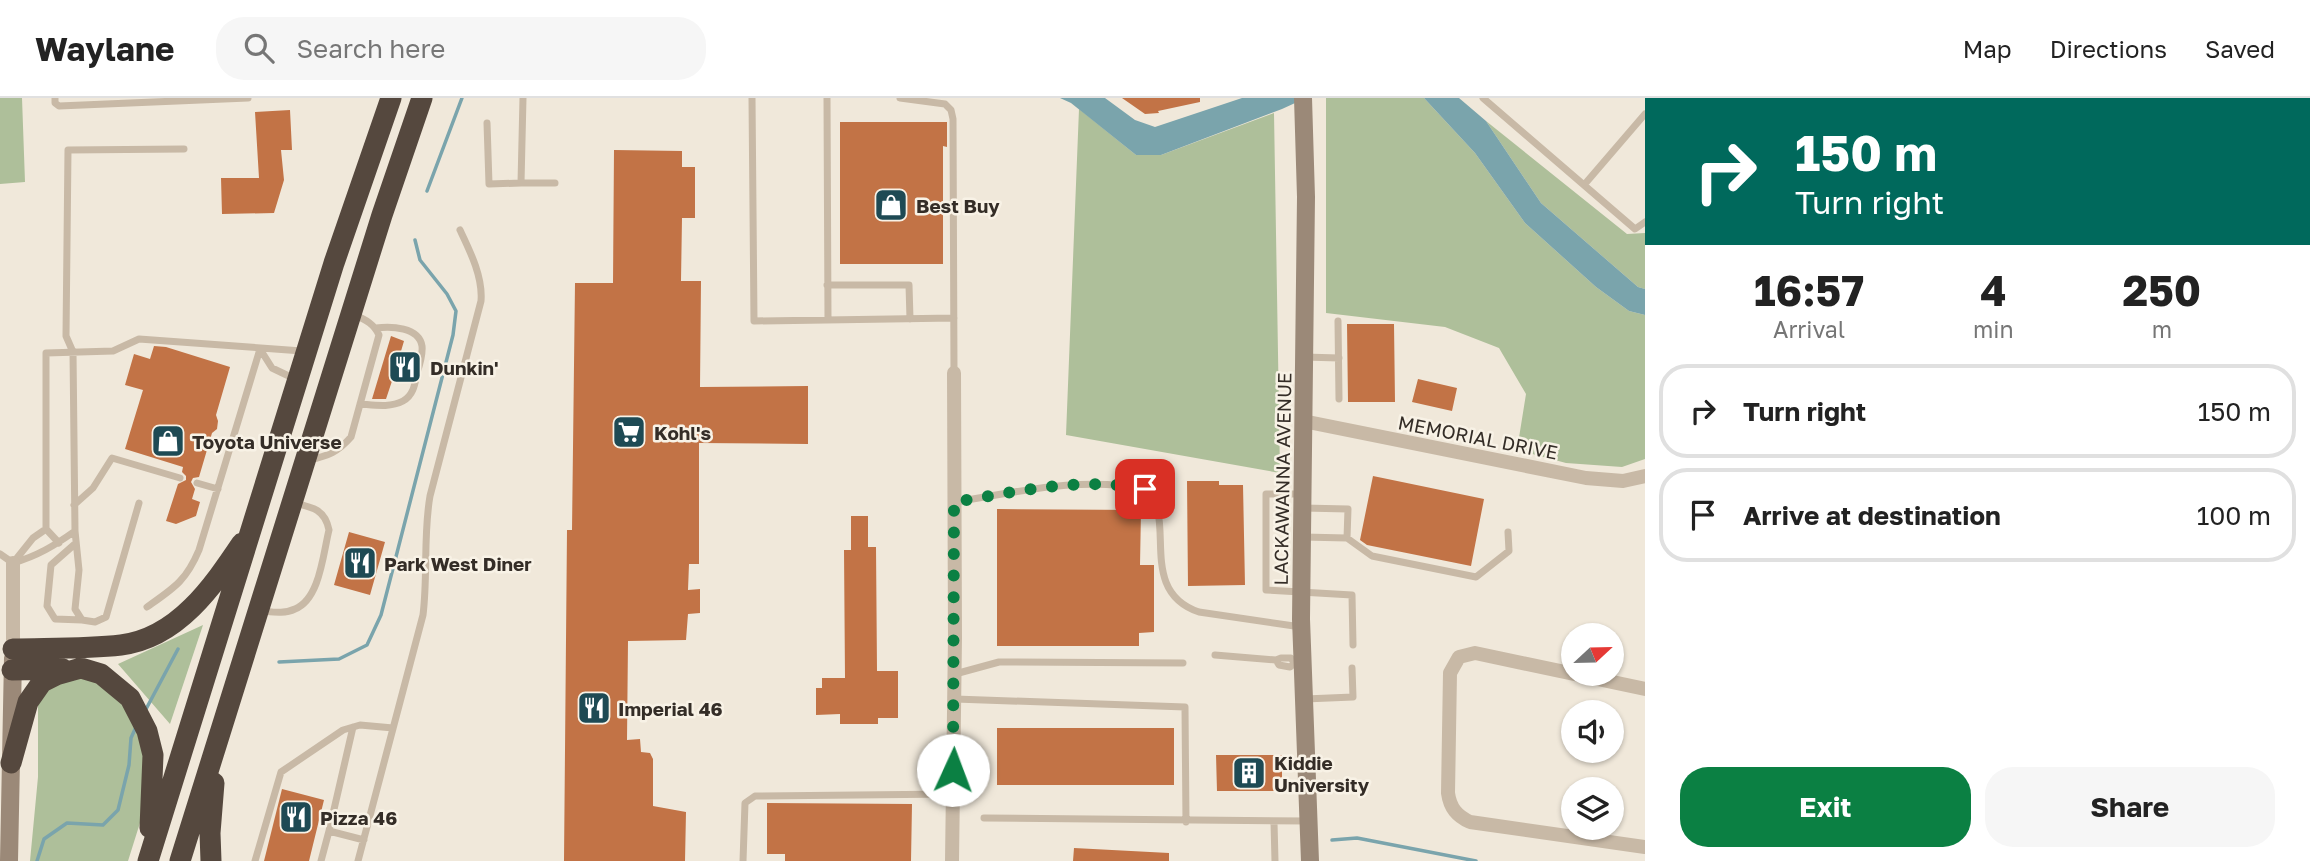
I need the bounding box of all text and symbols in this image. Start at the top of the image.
search box [216,17,706,80]
text: Waylane [35,29,174,68]
icon: search [240,29,278,67]
text: Search here [296,33,445,64]
text: Map [1963,34,2012,63]
text: Directions [2050,34,2167,63]
text: Saved [2205,34,2275,63]
text: 150 m [1795,123,1937,182]
icon: right [1680,126,1771,217]
text: Turn right [1795,183,1944,221]
shop icon: Best Buy [872,186,910,224]
place label: Best Buy [916,194,1000,217]
text: 16:57 [1754,265,1864,315]
text: 4 [1980,265,2006,315]
text: 250 [2123,265,2201,315]
text: Arrival [1773,315,1845,343]
text: min [1973,315,2014,343]
text: m [2152,315,2172,343]
restaurant icon: Dunkin' [386,348,424,386]
place label: Dunkin' [430,356,499,379]
street label: LACKAWANNA AVENUE [1269,372,1295,586]
icon: right [1684,392,1722,430]
text: Turn right [1743,396,1866,427]
text: 150 m [2198,396,2271,427]
street label: MEMORIAL DRIVE [1396,410,1560,464]
supermarket icon: Kohl's [610,413,648,451]
place label: Kohl's [654,421,712,444]
shop icon: Toyota Universe [149,422,187,460]
place label: Toyota Universe [192,430,342,453]
pin [1115,459,1175,519]
icon: arrive [1126,470,1164,508]
icon: arrive [1684,496,1722,534]
text: Arrive at destination [1743,500,2001,531]
text: 100 m [2197,500,2271,531]
restaurant icon: Park West Diner [341,544,379,582]
place label: Park West Diner [384,552,532,575]
north arrow [1561,623,1624,686]
map controls [1561,623,1624,840]
restaurant icon: Imperial 46 [575,689,613,727]
place label: Imperial 46 [618,697,723,720]
button: sound [1561,700,1624,763]
position arrow [916,733,990,807]
place label: Kiddie University [1274,751,1370,796]
building icon: Kiddie University [1230,754,1268,792]
button: Exit [1680,767,1971,847]
button: Share [1985,767,2275,847]
button: layers [1561,777,1624,840]
restaurant icon: Pizza 46 [277,798,315,836]
place label: Pizza 46 [320,806,397,829]

